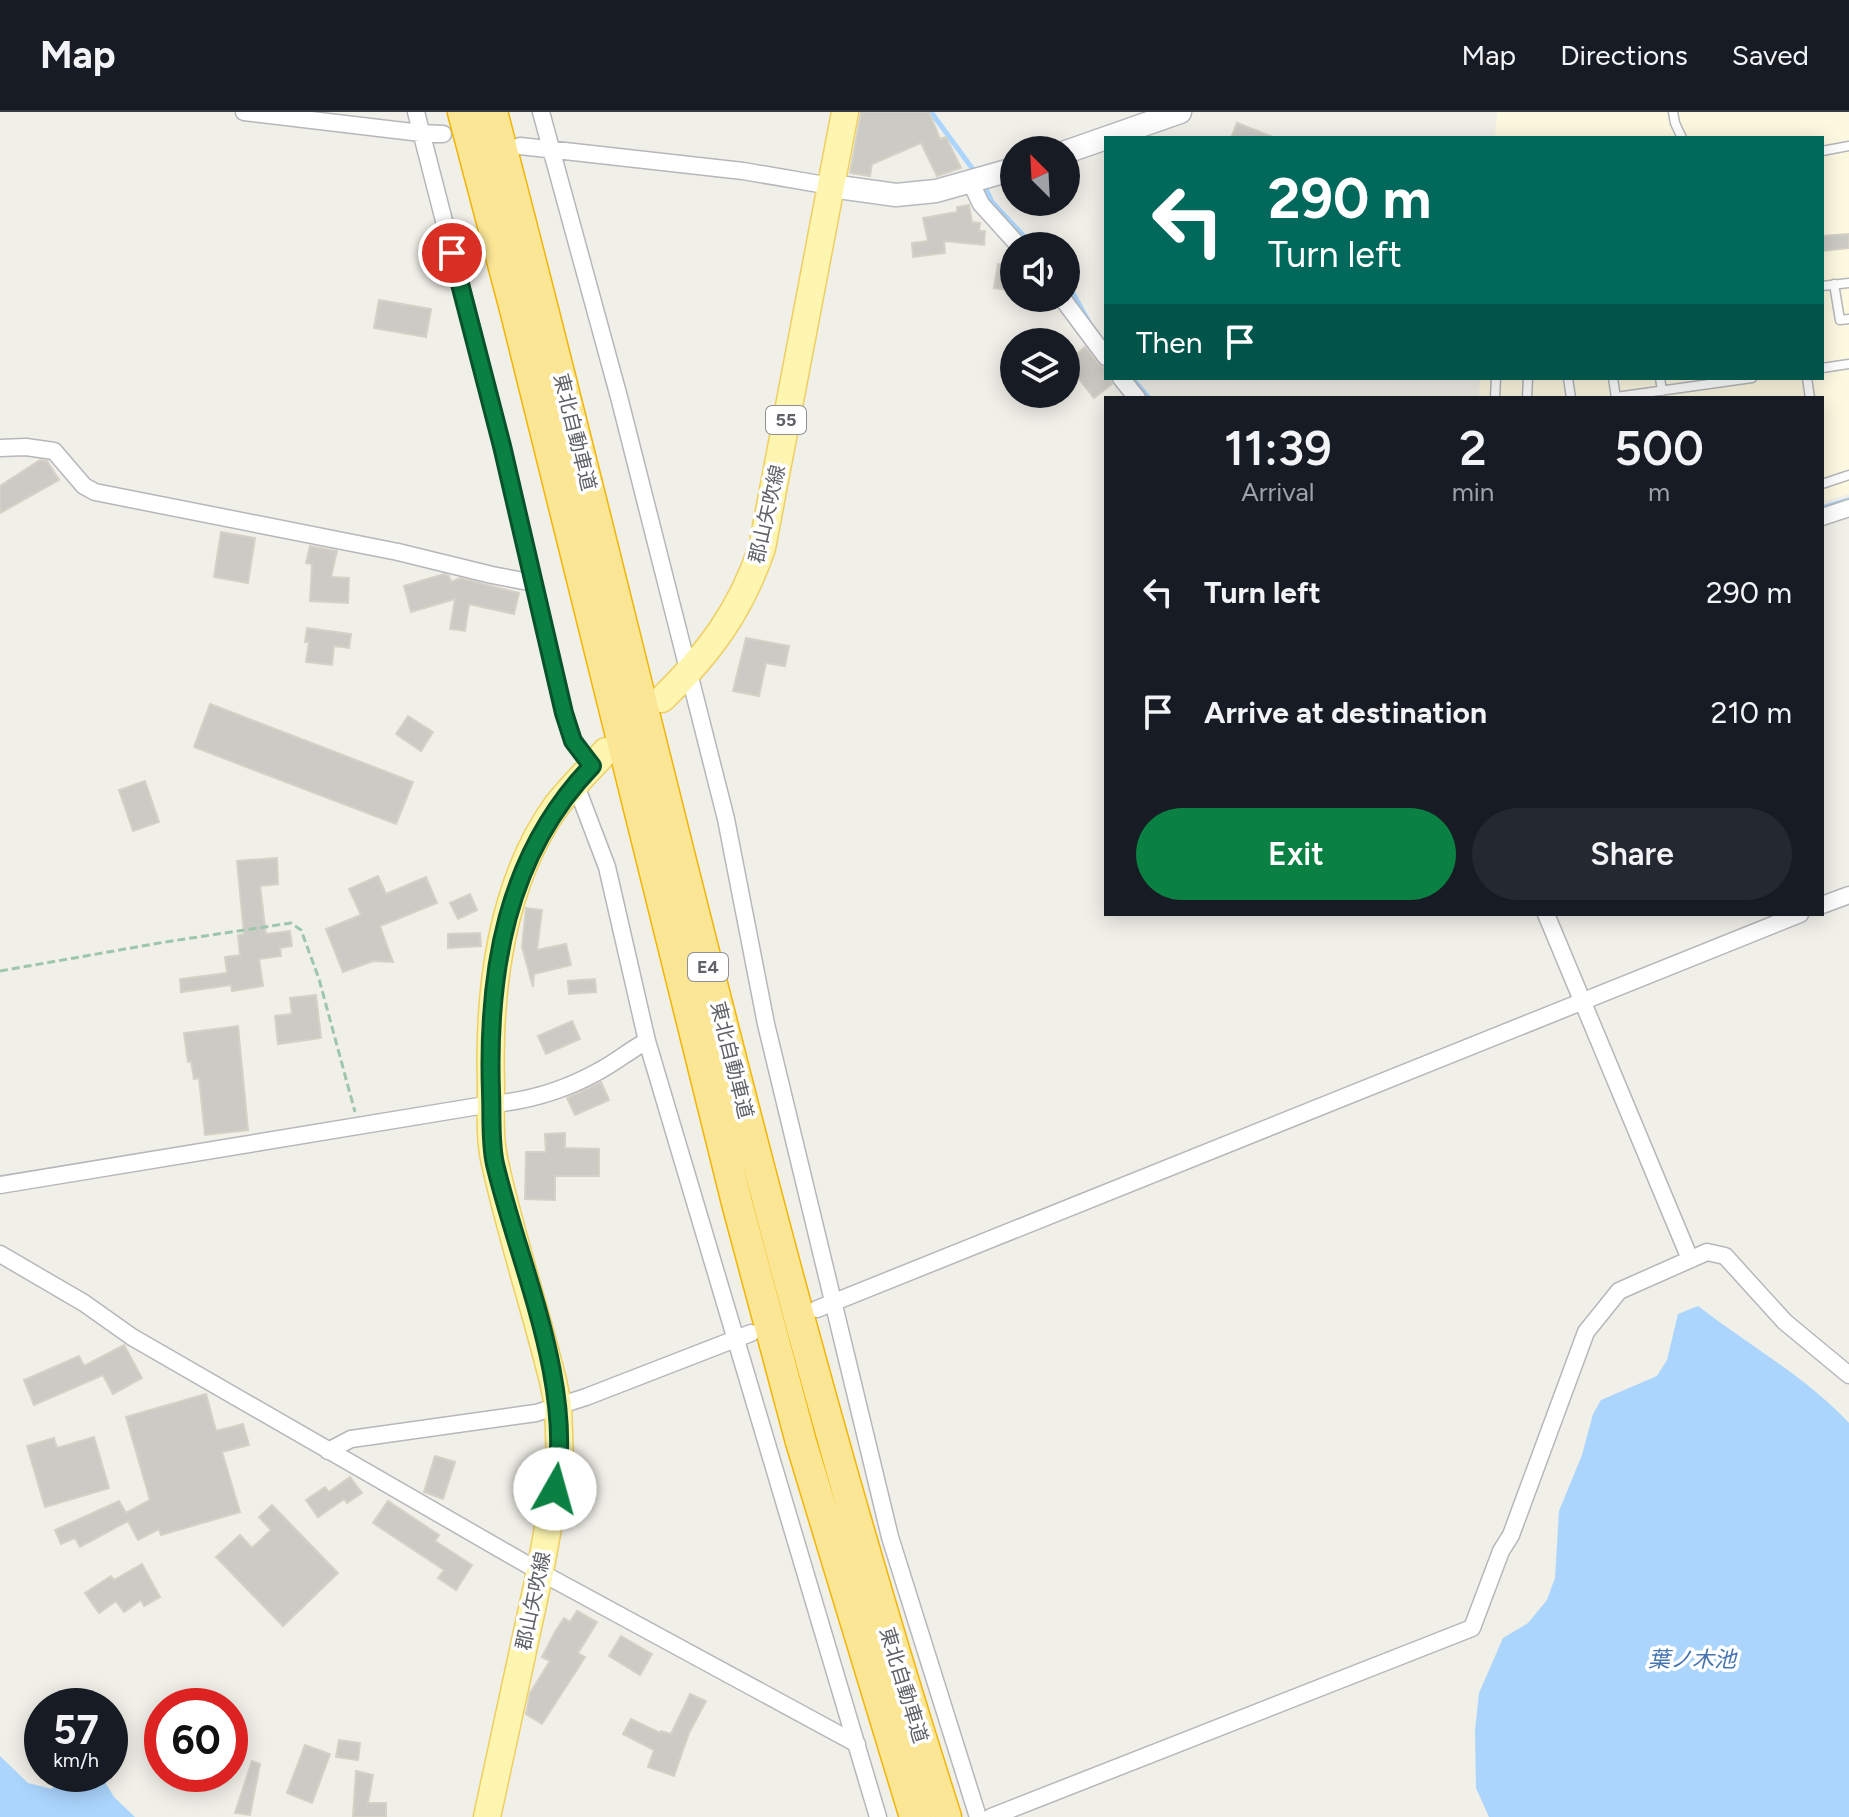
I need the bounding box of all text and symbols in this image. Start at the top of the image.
text: Map [40,32,116,78]
text: Map [1462,38,1516,72]
text: Directions [1560,38,1688,72]
text: Saved [1732,38,1809,72]
north arrow [1000,136,1080,216]
map controls [1000,136,1080,408]
text: 290 m [1268,165,1431,232]
icon: left [1136,168,1240,272]
pin [418,219,486,287]
icon: arrive [430,231,474,275]
button: sound [1000,232,1080,312]
text: Turn left [1268,233,1402,276]
icon: arrive [1218,320,1262,364]
text: Then [1136,324,1202,361]
button: layers [1000,328,1080,408]
street label: 東北自動車道 [549,371,601,493]
road number: 55 [766,406,806,434]
text: 11:39 [1224,419,1332,477]
text: 2 [1459,419,1487,477]
text: 500 [1614,419,1704,477]
street label: 郡山矢吹線 [744,463,790,565]
text: Arrival [1241,476,1315,508]
text: min [1452,476,1494,508]
text: m [1648,476,1670,508]
icon: left [1136,570,1180,614]
text: Turn left [1204,574,1321,611]
text: 290 m [1706,574,1792,611]
icon: arrive [1136,690,1180,734]
text: Arrive at destination [1204,694,1487,731]
text: 210 m [1711,694,1792,731]
button: Exit [1136,808,1456,900]
button: Share [1472,808,1792,900]
road number: E4 [688,953,728,981]
street label: 東北自動車道 [706,999,758,1121]
position arrow [513,1447,597,1531]
street label: 郡山矢吹線 [511,1550,555,1652]
street label: 東北自動車道 [875,1624,933,1746]
water label: 葉ノ木池 [1648,1646,1738,1673]
speed limit sign: 60 [144,1688,248,1792]
text: 57 [53,1706,99,1754]
text: km/h [53,1748,99,1772]

